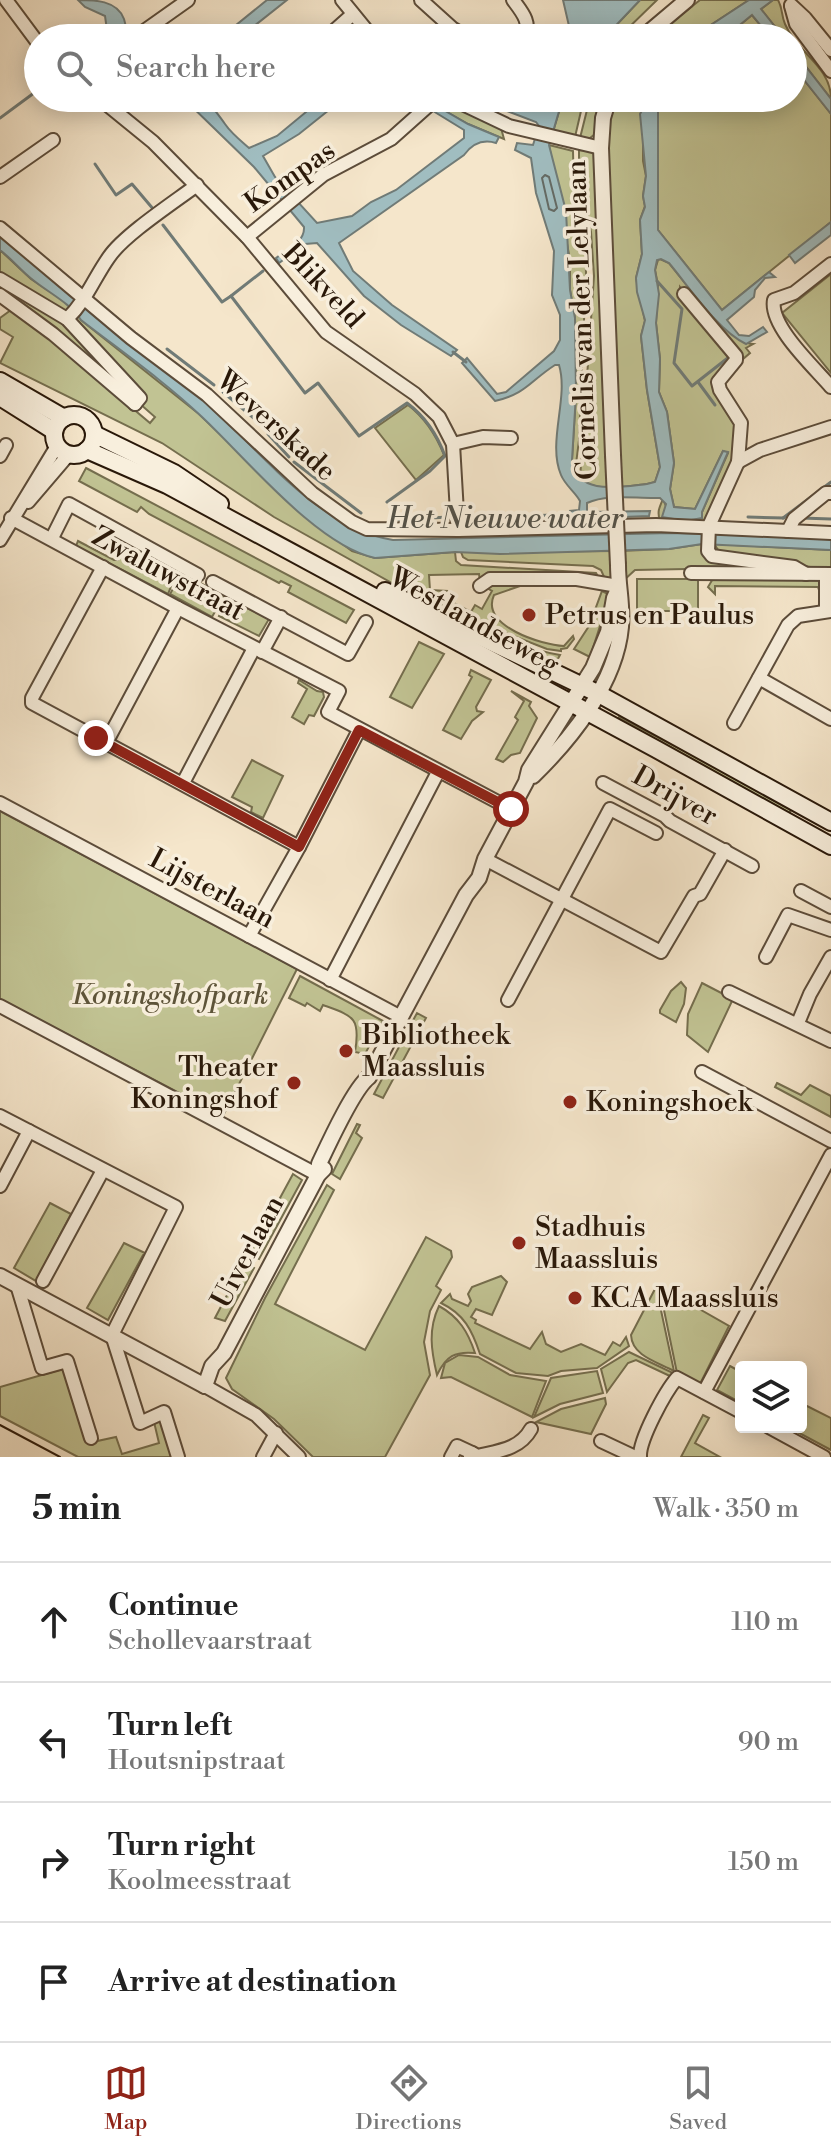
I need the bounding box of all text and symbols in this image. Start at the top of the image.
search box [24,24,807,112]
icon: search [52,46,96,90]
text: Search here [116,49,276,87]
street label: Kompas [238,133,342,221]
street label: Cornelis van der Lelylaan [559,159,605,481]
street label: Blikveld [274,235,371,336]
street label: Weverskade [208,362,343,489]
water label: Het Nieuwe water [386,500,625,538]
street label: Zwaluwstraat [86,519,250,629]
street label: Westlandseweg [382,559,566,683]
place label: Petrus en Paulus [545,598,754,633]
marker: Petrus en Paulus [520,606,538,624]
route end [78,720,114,756]
street label: Drijver [626,758,724,834]
route start [493,791,529,827]
street label: Lijsterlaan [143,841,281,937]
park label: Koningshofpark [72,978,268,1013]
place label: Bibliotheek Maassluis [361,1018,511,1085]
marker: Bibliotheek Maassluis [337,1042,355,1060]
place label: Theater Koningshof [131,1050,280,1117]
marker: Theater Koningshof [285,1074,303,1092]
place label: Koningshoek [586,1085,754,1120]
marker: Koningshoek [561,1093,579,1111]
street label: Uiverlaan [204,1189,292,1314]
place label: Stadhuis Maassluis [535,1210,658,1277]
marker: Stadhuis Maassluis [510,1234,528,1252]
place label: KCA Maassluis [591,1281,779,1316]
marker: KCA Maassluis [566,1289,584,1307]
map controls [735,1361,807,1433]
button: layers [735,1361,807,1433]
text: 5 min [32,1488,121,1530]
text: Walk · 350 m [654,1493,799,1525]
text: Continue [108,1587,239,1625]
icon: ahead [32,1600,76,1644]
text: 110 m [731,1606,799,1638]
text: Schollevaarstraat [108,1625,312,1657]
text: Turn left [108,1707,232,1745]
icon: left [32,1720,76,1764]
text: 90 m [738,1726,799,1758]
text: Houtsnipstraat [108,1745,285,1777]
text: Turn right [108,1827,255,1865]
icon: right [32,1840,76,1884]
text: 150 m [728,1846,799,1878]
text: Koolmeesstraat [108,1865,292,1897]
icon: arrive [32,1960,76,2004]
text: Arrive at destination [108,1963,397,2001]
tab: Map [104,2061,148,2136]
tab: Directions [356,2061,462,2136]
tab: Saved [669,2061,727,2136]

